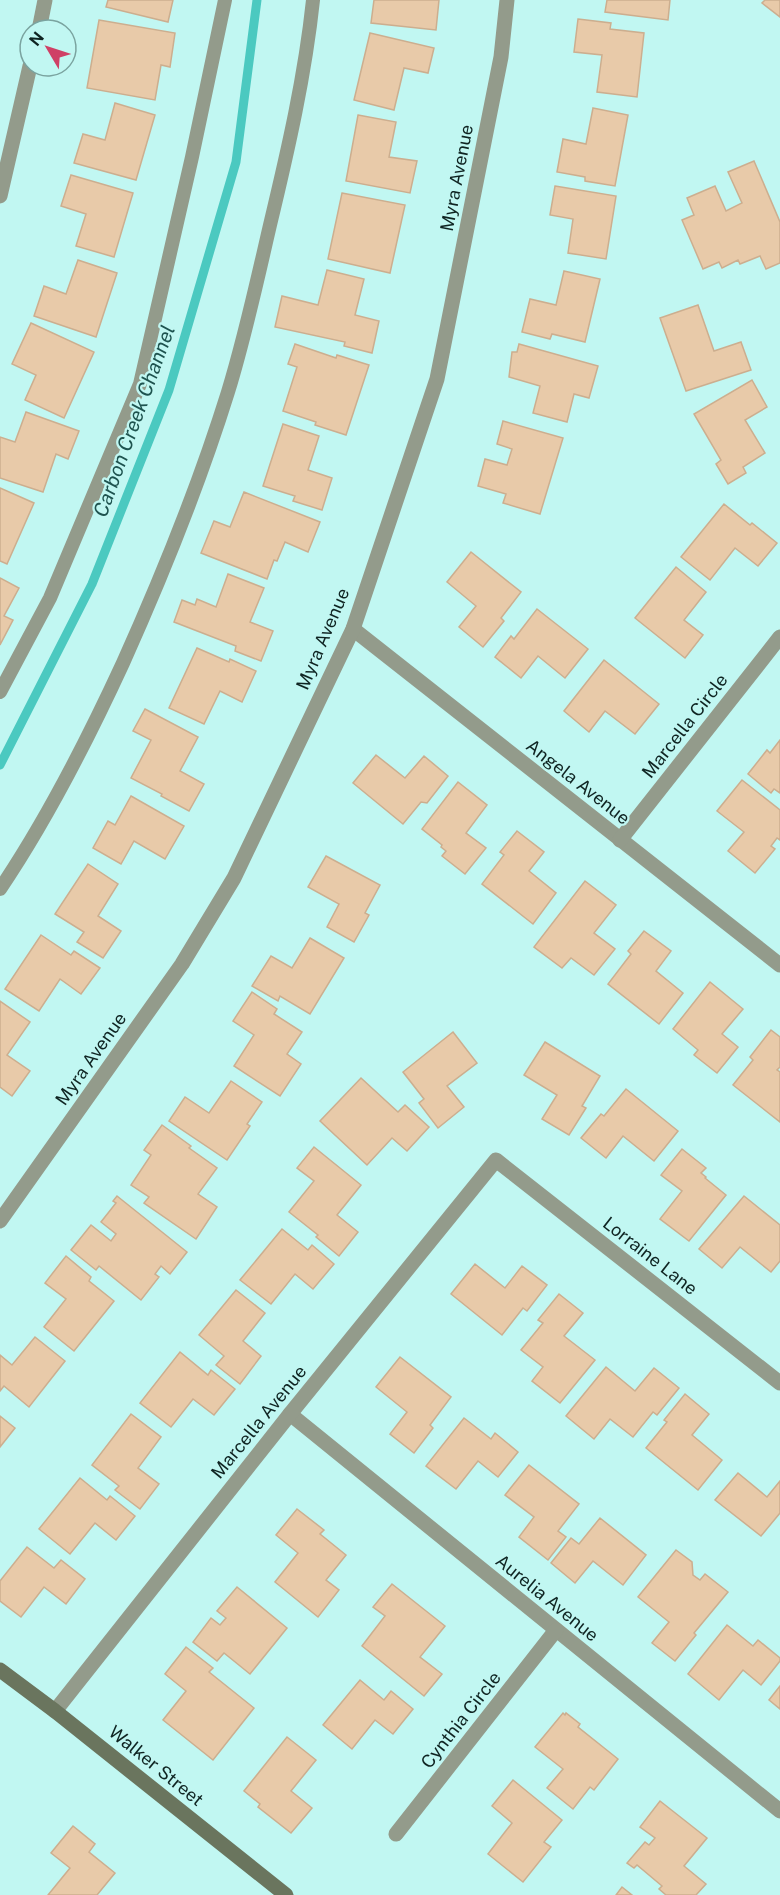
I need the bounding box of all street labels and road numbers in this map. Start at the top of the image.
street label: Myra Avenue [436,123,477,233]
street label: Myra Avenue [292,585,353,693]
street label: Marcella Circle [637,669,732,782]
street label: Angela Avenue [522,735,634,829]
street label: Myra Avenue [51,1008,130,1109]
street label: Lorraine Lane [599,1212,702,1299]
street label: Marcella Avenue [207,1361,311,1482]
street label: Aurelia Avenue [492,1550,603,1646]
street label: Cynthia Circle [416,1667,505,1772]
street label: Walker Street [105,1721,208,1810]

